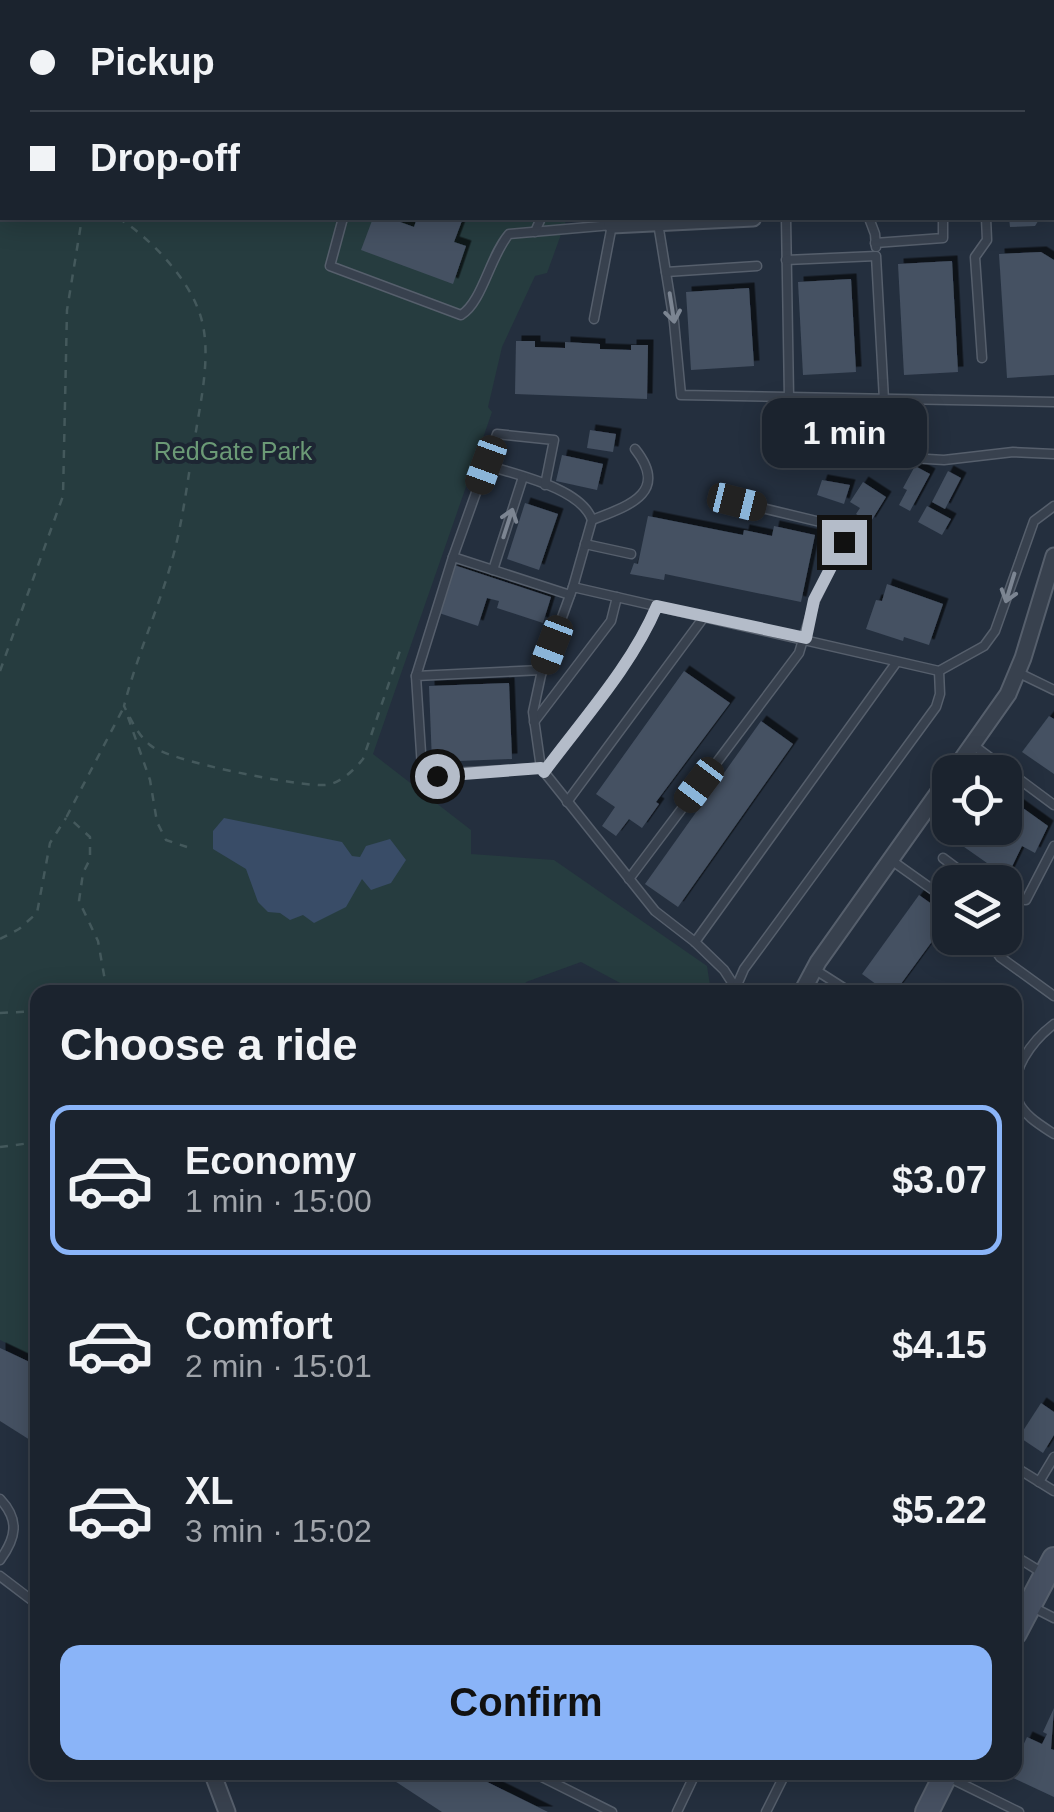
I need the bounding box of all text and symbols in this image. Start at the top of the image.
text: Pickup [90,41,215,83]
text: Drop-off [90,137,240,179]
one-way arrow [663,292,682,324]
callout: 1 min [762,397,926,467]
text: 1 min [803,415,886,451]
car [462,432,510,498]
park label: RedGate Park [154,437,313,465]
car [704,480,770,524]
one-way arrow [500,508,518,540]
route end [822,520,867,565]
one-way arrow [1000,572,1018,604]
car [527,612,577,678]
car [669,752,729,818]
route start [415,754,460,799]
map controls [932,755,1022,955]
button: locate [932,755,1022,845]
button: layers [932,865,1022,955]
text: Choose a ride [60,1019,358,1070]
icon: car [65,1135,155,1225]
text: Economy [185,1140,356,1182]
text: $3.07 [892,1159,987,1201]
text: 1 min · 15:00 [185,1183,372,1219]
icon: car [65,1300,155,1390]
text: Comfort [185,1305,333,1347]
text: $4.15 [892,1324,987,1366]
text: 2 min · 15:01 [185,1348,372,1384]
icon: car [65,1465,155,1555]
text: XL [185,1470,234,1512]
text: $5.22 [892,1489,987,1531]
text: 3 min · 15:02 [185,1513,372,1549]
button: Confirm [60,1645,992,1760]

